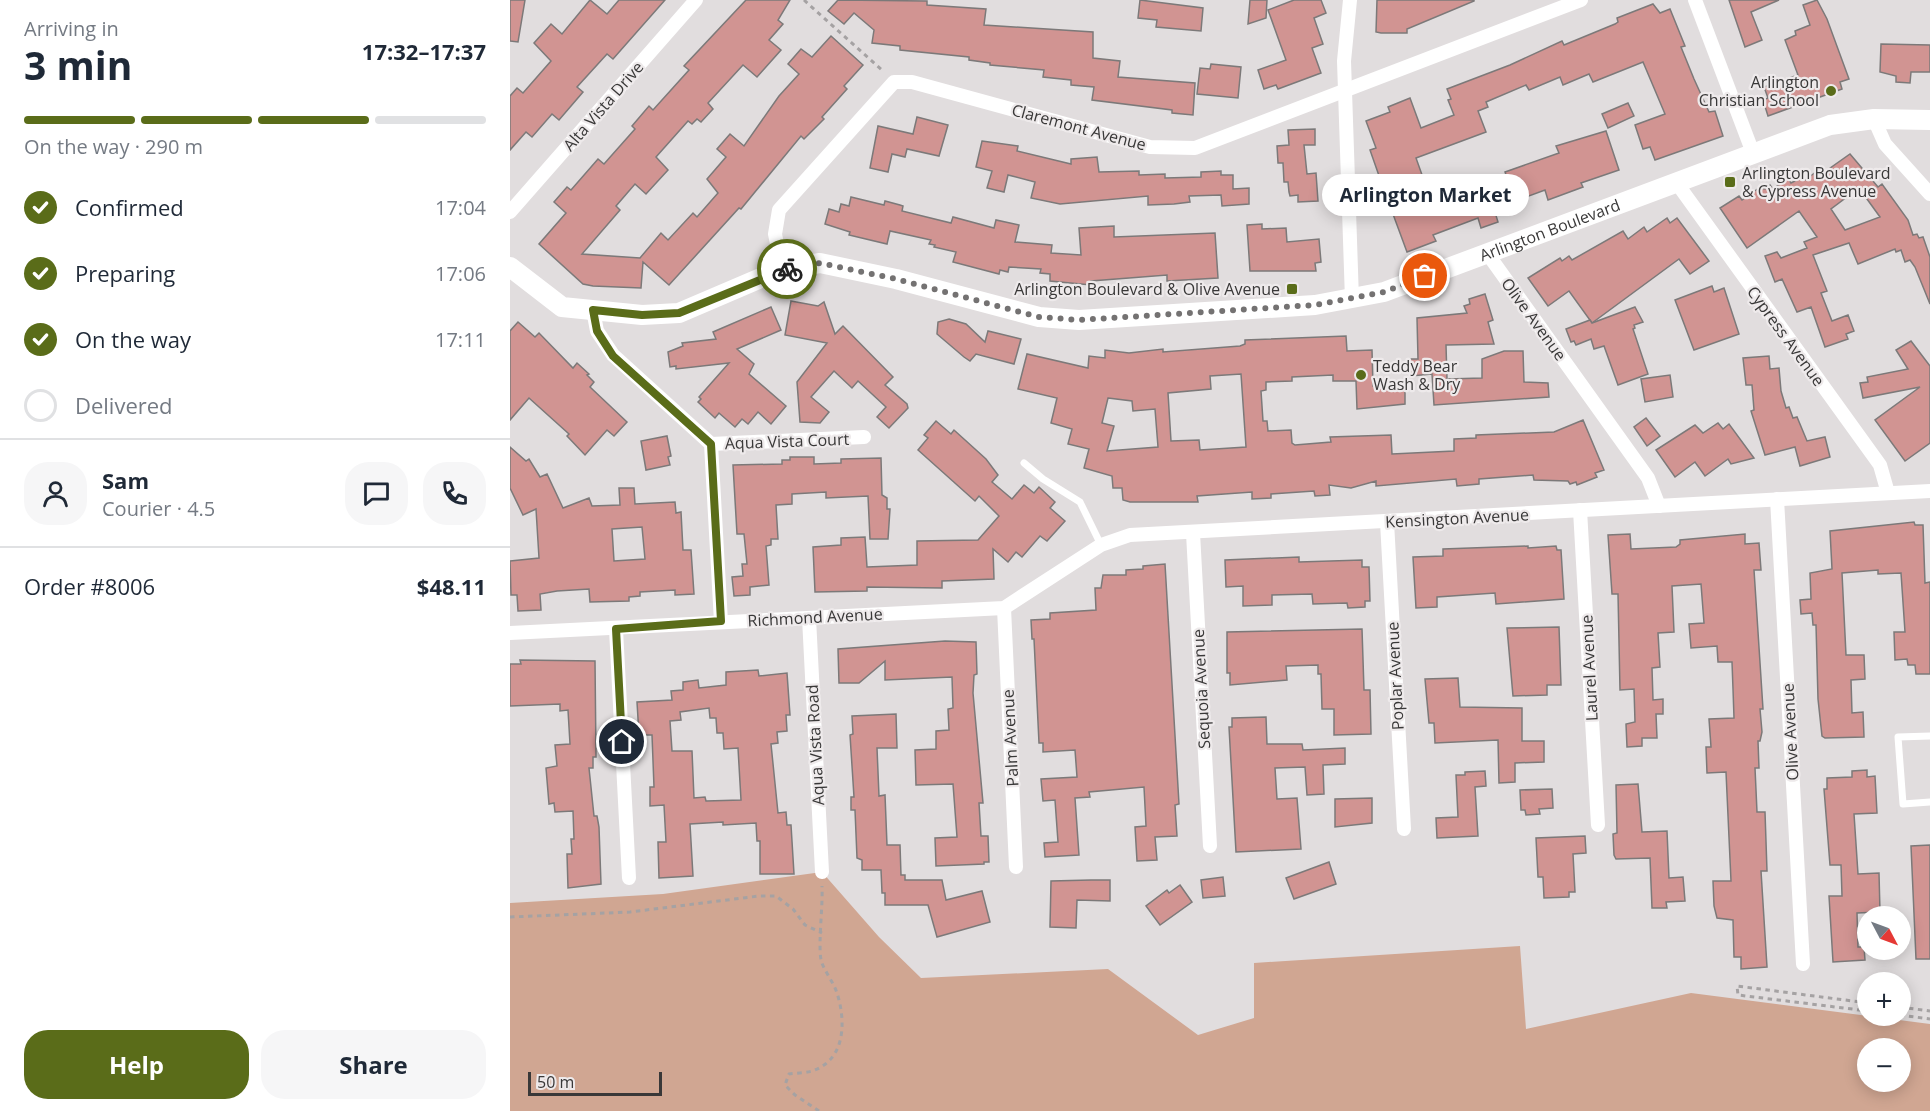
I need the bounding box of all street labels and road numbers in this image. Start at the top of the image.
street label: Alta Vista Drive [558,57,648,155]
street label: Claremont Avenue [1009,98,1149,156]
street label: Arlington Boulevard [1476,194,1623,266]
street label: Olive Avenue [1496,273,1572,365]
street label: Cypress Avenue [1742,282,1830,390]
street label: Aqua Vista Court [724,428,850,454]
street label: Kensington Avenue [1385,503,1529,533]
street label: Richmond Avenue [747,602,883,632]
street label: Laurel Avenue [1575,614,1603,722]
street label: Poplar Avenue [1381,621,1409,731]
street label: Sequoia Avenue [1187,629,1215,749]
street label: Olive Avenue [1776,683,1804,781]
street label: Aqua Vista Road [801,684,829,806]
street label: Palm Avenue [996,689,1024,787]

